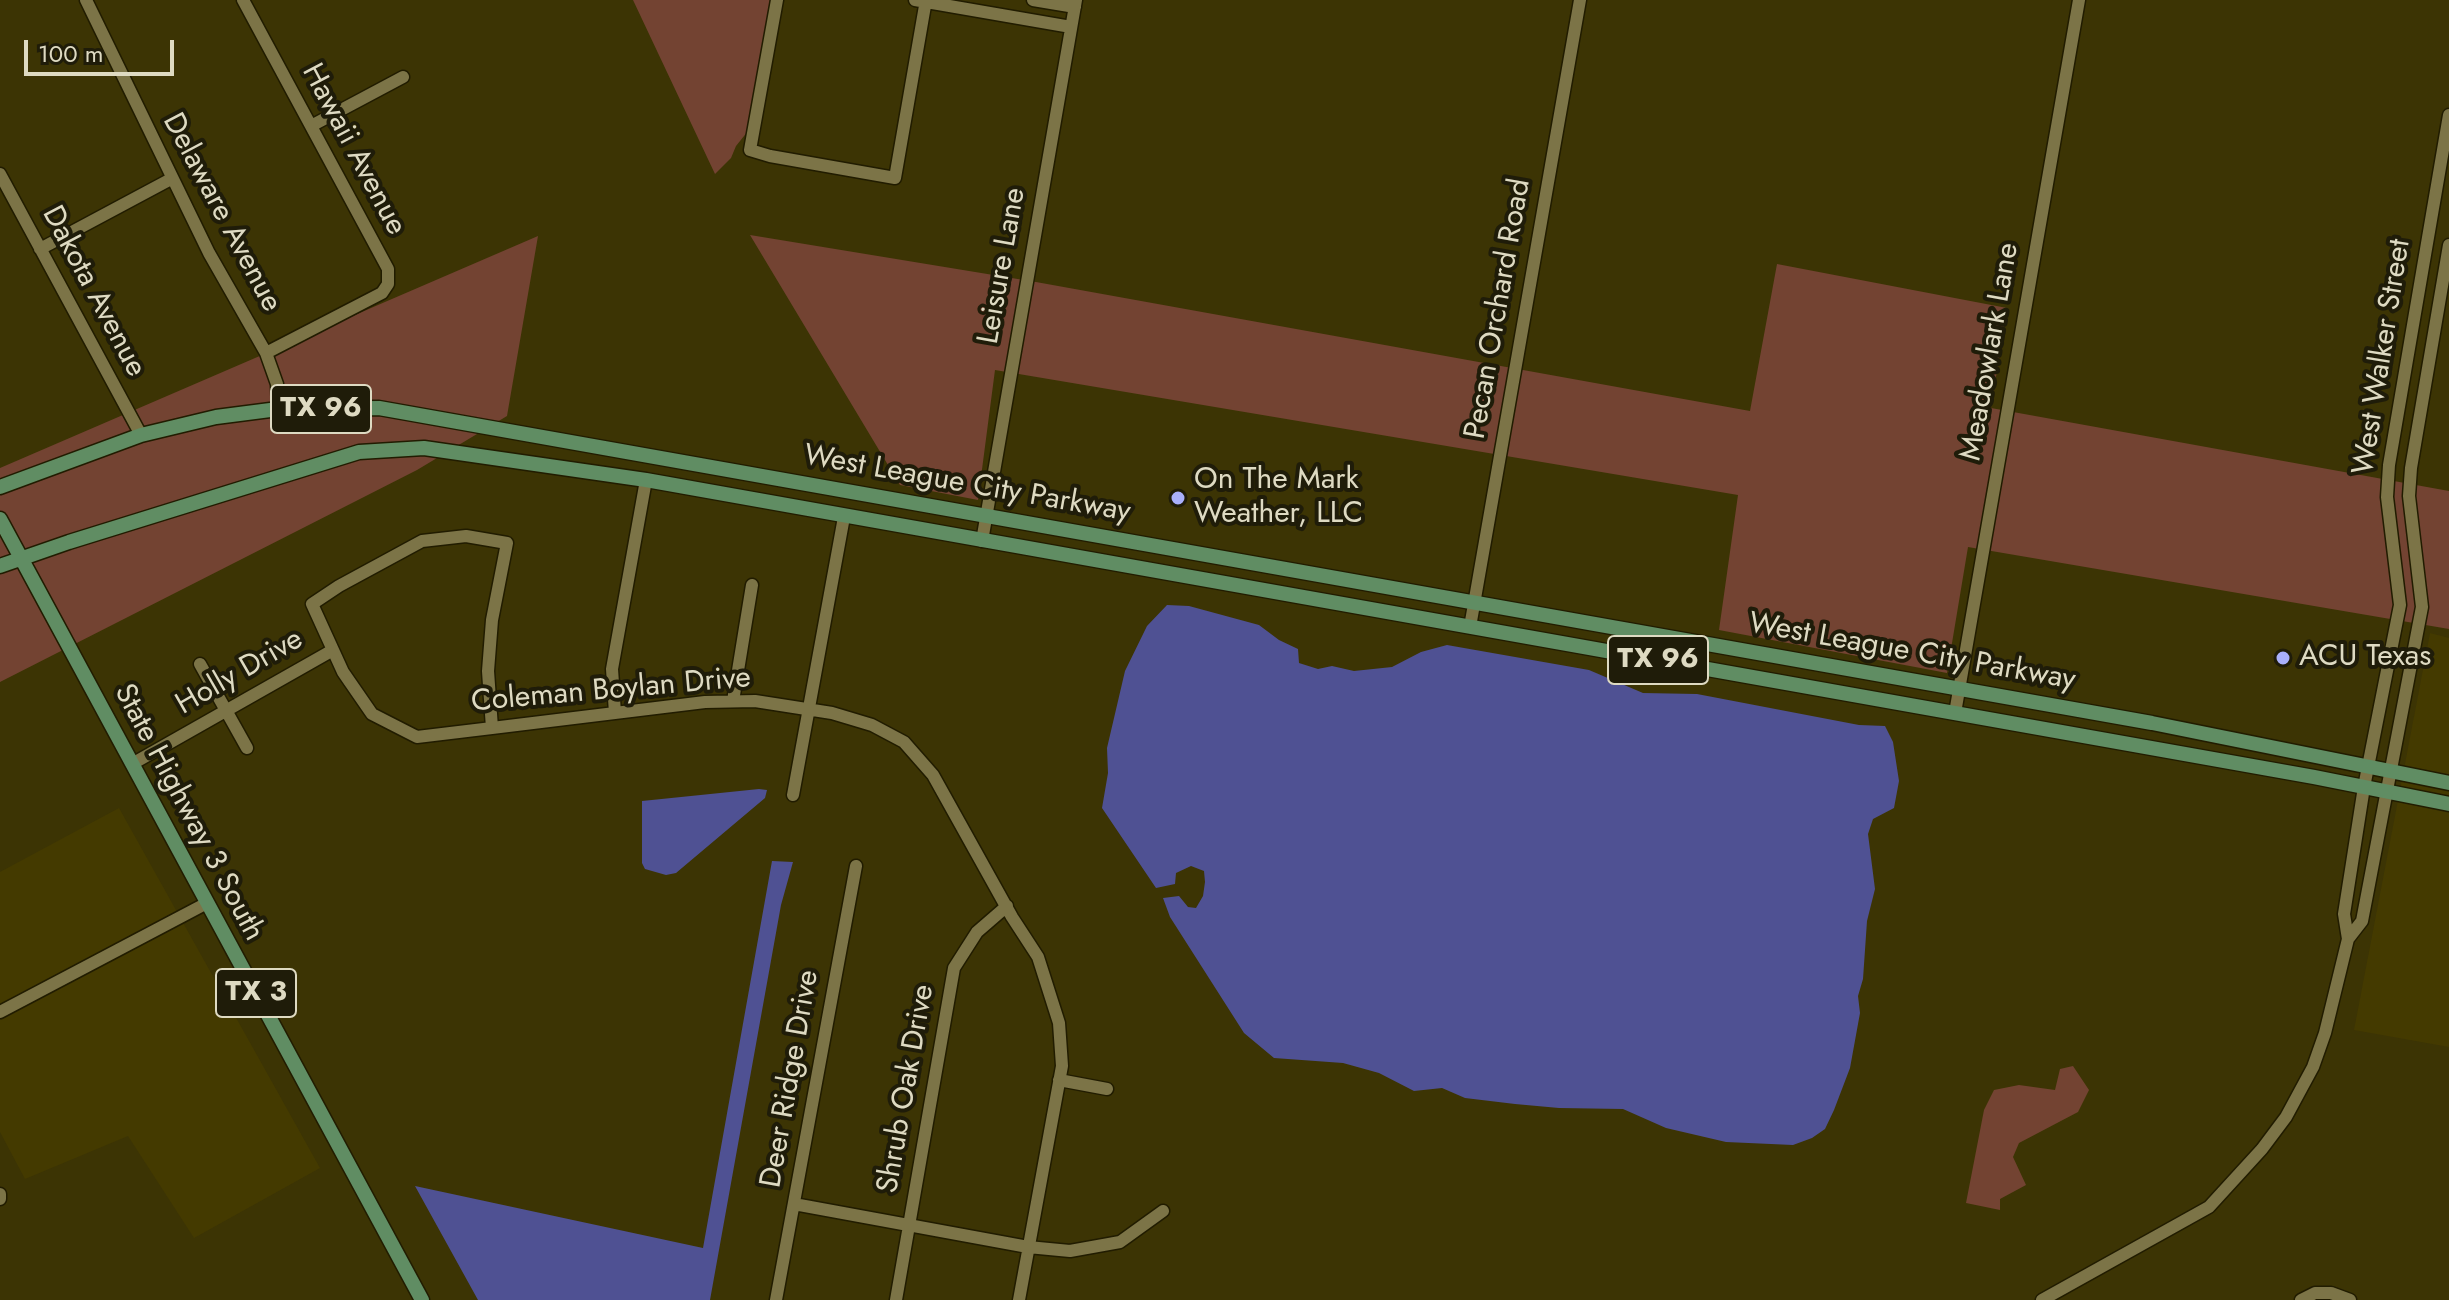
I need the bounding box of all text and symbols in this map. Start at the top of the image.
scale bar [28,24,178,74]
text: 100 m [38,36,104,71]
street label: Hawaii Avenue [293,58,413,242]
street label: Delaware Avenue [154,108,288,318]
street label: Pecan Orchard Road [1458,176,1540,442]
street label: Leisure Lane [972,185,1034,347]
street label: Dakota Avenue [33,201,153,383]
street label: West Walker Street [2347,237,2419,477]
street label: Meadowlark Lane [1954,240,2028,464]
road number: TX 96 [271,385,371,433]
street label: West League City Parkway [801,439,1133,531]
place label: On The Mark Weather, LLC [1194,463,1363,534]
marker: On The Mark Weather, LLC [1169,489,1187,507]
street label: West League City Parkway [1746,607,2078,699]
street label: Holly Drive [170,622,310,724]
road number: TX 96 [1608,636,1708,684]
place label: ACU Texas [2299,640,2431,676]
marker: ACU Texas [2274,649,2292,667]
street label: Coleman Boylan Drive [470,661,752,721]
street label: State Highway 3 South [105,679,271,947]
street label: Deer Ridge Drive [754,967,828,1191]
road number: TX 3 [216,969,296,1017]
street label: Shrub Oak Drive [871,982,943,1196]

